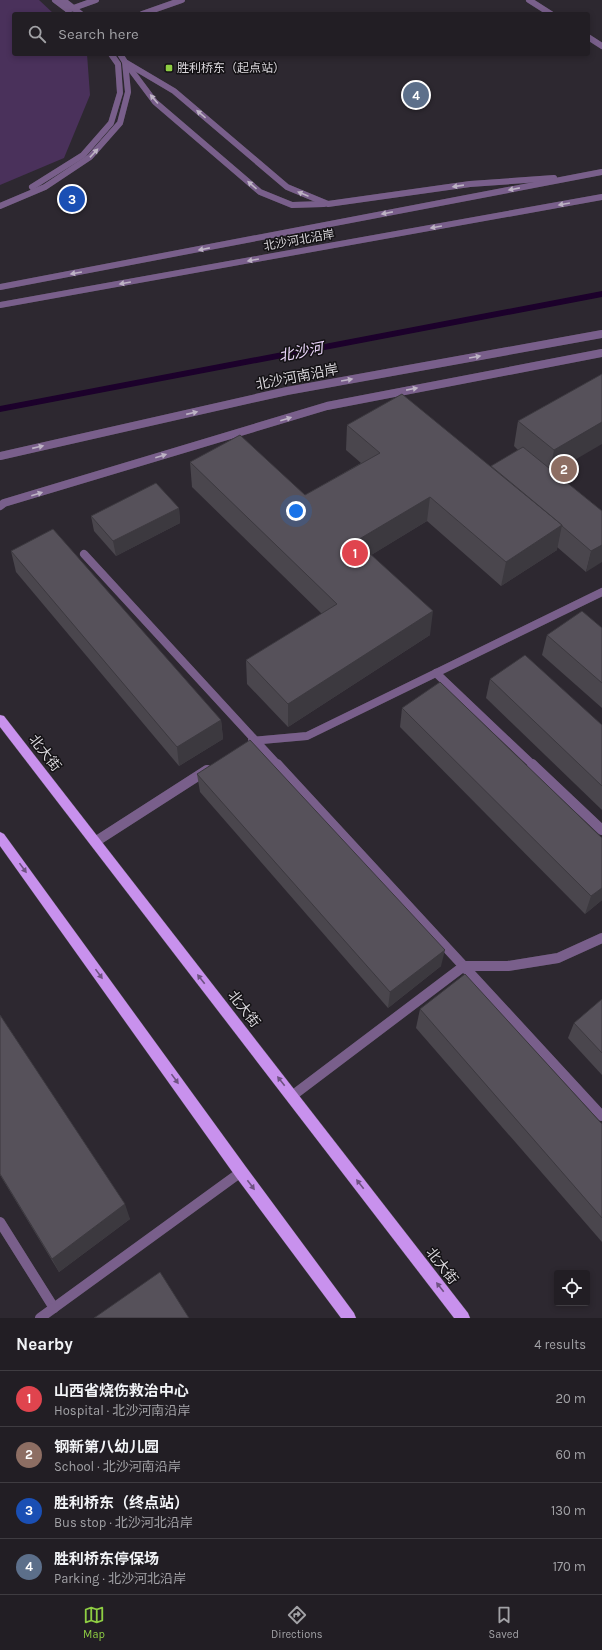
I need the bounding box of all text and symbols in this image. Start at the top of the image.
search box [12,12,590,56]
icon: search [26,23,48,45]
text: Search here [58,25,139,43]
place label: 胜利桥东（起点站） [177,61,285,75]
marker: 胜利桥东（起点站） [164,63,174,73]
pin: 4 [403,80,429,110]
one-way arrow [150,95,159,104]
one-way arrow [196,110,206,119]
one-way arrow [89,148,99,158]
one-way arrow [246,180,257,189]
one-way arrow [452,183,464,189]
pin: 3 [59,184,85,214]
one-way arrow [508,187,521,193]
one-way arrow [297,190,309,197]
one-way arrow [558,201,570,207]
one-way arrow [381,211,393,217]
one-way arrow [430,224,442,230]
street label: 北沙河北沿岸 [262,227,336,253]
one-way arrow [198,246,210,252]
one-way arrow [246,257,259,263]
one-way arrow [70,270,82,276]
one-way arrow [119,280,131,286]
water label: 北沙河 [277,338,328,365]
one-way arrow [469,354,481,360]
street label: 北沙河南沿岸 [254,361,340,393]
one-way arrow [341,377,353,383]
one-way arrow [406,386,418,392]
one-way arrow [186,409,198,415]
one-way arrow [280,416,292,422]
one-way arrow [32,444,44,450]
one-way arrow [156,453,168,459]
pin: 2 [551,454,577,484]
one-way arrow [31,491,43,497]
your location [286,501,306,521]
pin: 1 [342,538,368,568]
street label: 北大街 [25,731,65,775]
one-way arrow [19,863,27,874]
one-way arrow [95,969,103,979]
one-way arrow [197,973,205,984]
street label: 北大街 [224,987,264,1031]
one-way arrow [171,1074,179,1085]
one-way arrow [276,1076,285,1087]
one-way arrow [356,1179,364,1190]
one-way arrow [247,1180,255,1190]
street label: 北大街 [422,1244,462,1288]
map controls [554,1270,590,1306]
button: locate [554,1270,590,1306]
one-way arrow [435,1282,444,1293]
text: Nearby [16,1334,73,1354]
text: 4 results [534,1337,586,1352]
text: 山西省烧伤救治中心 [54,1382,189,1400]
text: 1 [27,1391,31,1406]
text: 20 m [556,1391,586,1406]
text: Hospital · 北沙河南沿岸 [54,1403,190,1418]
text: 钢新第八幼儿园 [54,1438,159,1456]
text: 2 [25,1447,33,1462]
text: 60 m [556,1447,586,1462]
text: School · 北沙河南沿岸 [54,1459,181,1474]
text: 胜利桥东（终点站） [54,1494,189,1512]
text: 3 [25,1503,33,1518]
text: 130 m [551,1503,586,1518]
text: Bus stop · 北沙河北沿岸 [54,1515,193,1530]
text: 胜利桥东停保场 [54,1550,159,1568]
text: 4 [25,1559,33,1574]
text: 170 m [553,1559,586,1574]
text: Parking · 北沙河北沿岸 [54,1571,186,1586]
tab: Map [83,1604,105,1641]
tab: Directions [271,1604,323,1641]
tab: Saved [489,1604,519,1641]

